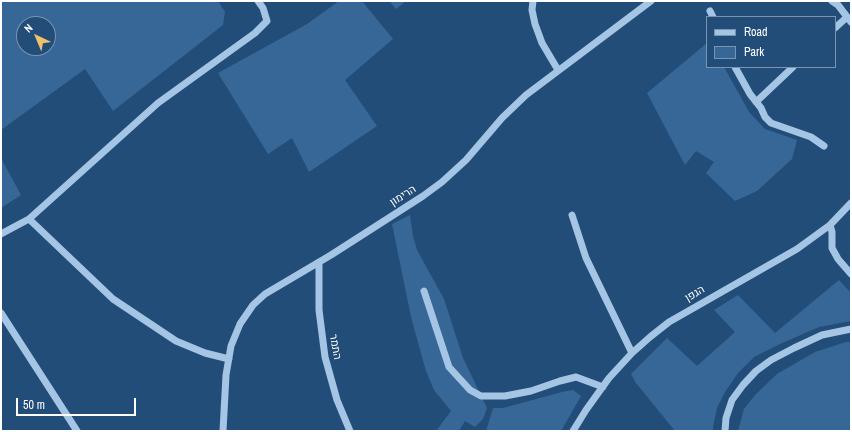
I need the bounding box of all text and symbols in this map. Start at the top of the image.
north arrow [16,16,56,56]
legend [706,16,836,68]
text: N [21,21,36,35]
text: Road [744,24,768,40]
text: Park [744,44,764,60]
street label: הרימון [387,183,419,209]
street label: הגפן [683,283,707,305]
street label: התמר [326,333,344,361]
scale bar [18,390,138,416]
text: 50 m [23,397,45,413]

